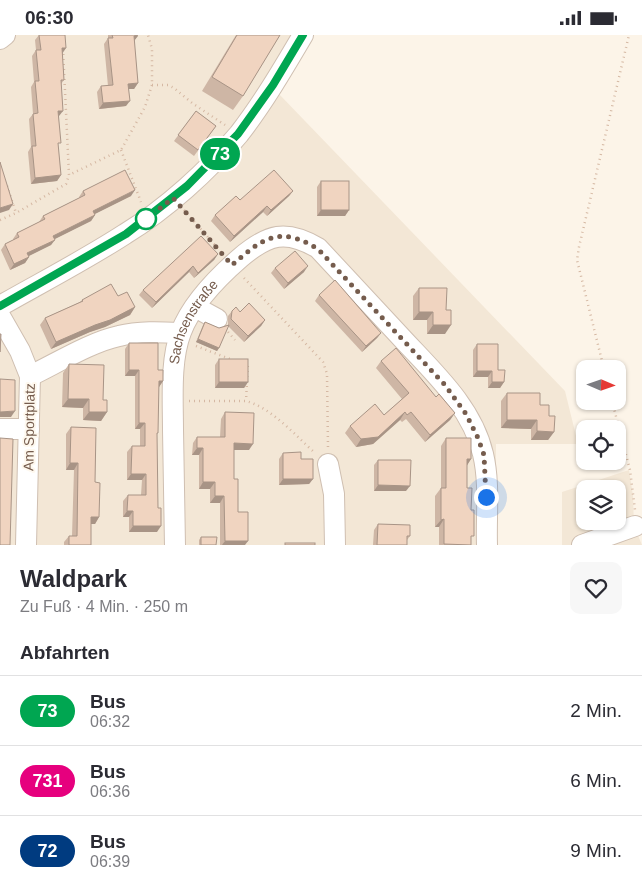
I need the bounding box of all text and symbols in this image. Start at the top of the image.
text: 06:30 [25,7,74,28]
line badge: 73 [198,138,242,170]
text: 73 [210,144,230,164]
unlabelled marker [135,208,157,230]
street label: Sachsenstraße [166,276,221,365]
north arrow [576,360,626,410]
map controls [576,360,626,530]
street label: Am Sportplatz [20,383,38,471]
button: locate [576,420,626,470]
button: layers [576,480,626,530]
your location [474,485,499,510]
button: heart [570,562,622,614]
text: Waldpark [20,565,127,592]
text: Zu Fuß · 4 Min. · 250 m [20,598,188,615]
text: Abfahrten [20,642,110,663]
text: Bus [90,691,126,712]
text: 2 Min. [570,700,622,721]
text: 73 [37,701,58,721]
text: 06:32 [90,713,130,730]
text: Bus [90,761,126,782]
text: 6 Min. [570,770,622,791]
text: 731 [32,771,63,791]
text: 06:36 [90,783,130,800]
text: Bus [90,831,126,852]
text: 9 Min. [570,840,622,861]
text: 72 [37,841,58,861]
text: 06:39 [90,853,130,870]

